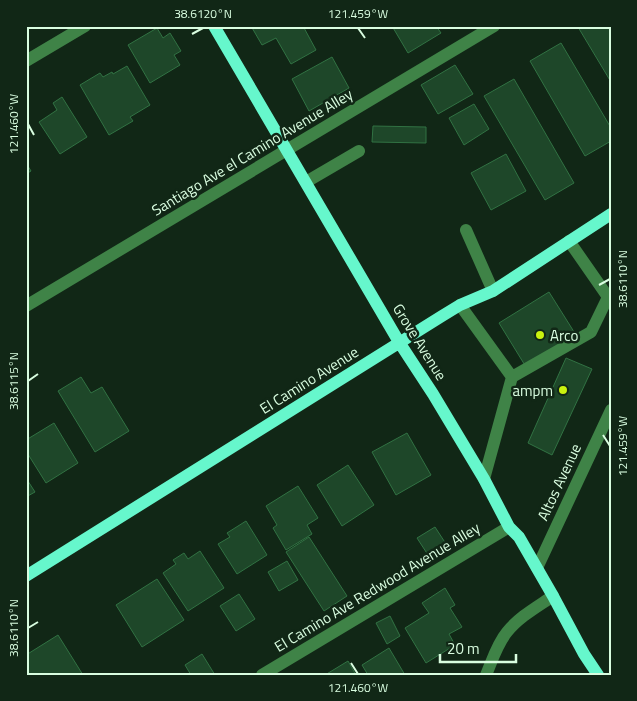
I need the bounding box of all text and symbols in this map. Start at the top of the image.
text: 38.6120°N [174,4,232,23]
text: 121.459°W [328,4,388,23]
street label: Santiago Ave el Camino Avenue Alley [147,83,357,221]
text: 121.460°W [4,94,23,154]
text: 38.6110°N [613,250,632,308]
street label: Grove Avenue [387,299,453,385]
place label: Arco [550,324,578,347]
marker: Arco [534,329,546,341]
street label: El Camino Avenue [255,340,363,420]
text: 38.6115°N [4,352,23,410]
place label: ampm [512,379,553,402]
marker: ampm [557,384,569,396]
text: 121.459°W [613,416,632,476]
street label: Altos Avenue [531,440,587,524]
street label: El Camino Ave Redwood Avenue Alley [270,516,484,658]
text: 38.6110°N [4,599,23,657]
scale bar [440,631,516,663]
text: 20 m [447,637,480,660]
text: 121.460°W [328,678,388,697]

